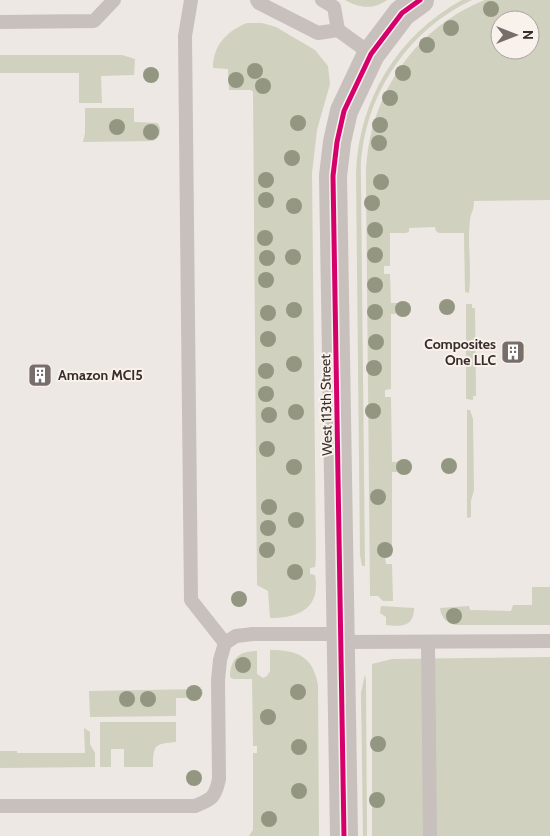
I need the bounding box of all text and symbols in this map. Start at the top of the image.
north arrow [490,10,540,60]
text: N [519,30,537,40]
place label: Composites One LLC [424,335,496,369]
building icon: Composites One LLC [500,339,526,365]
street label: West 113th Street [316,354,336,456]
building icon: Amazon MCI5 [27,362,53,388]
place label: Amazon MCI5 [58,366,143,384]

